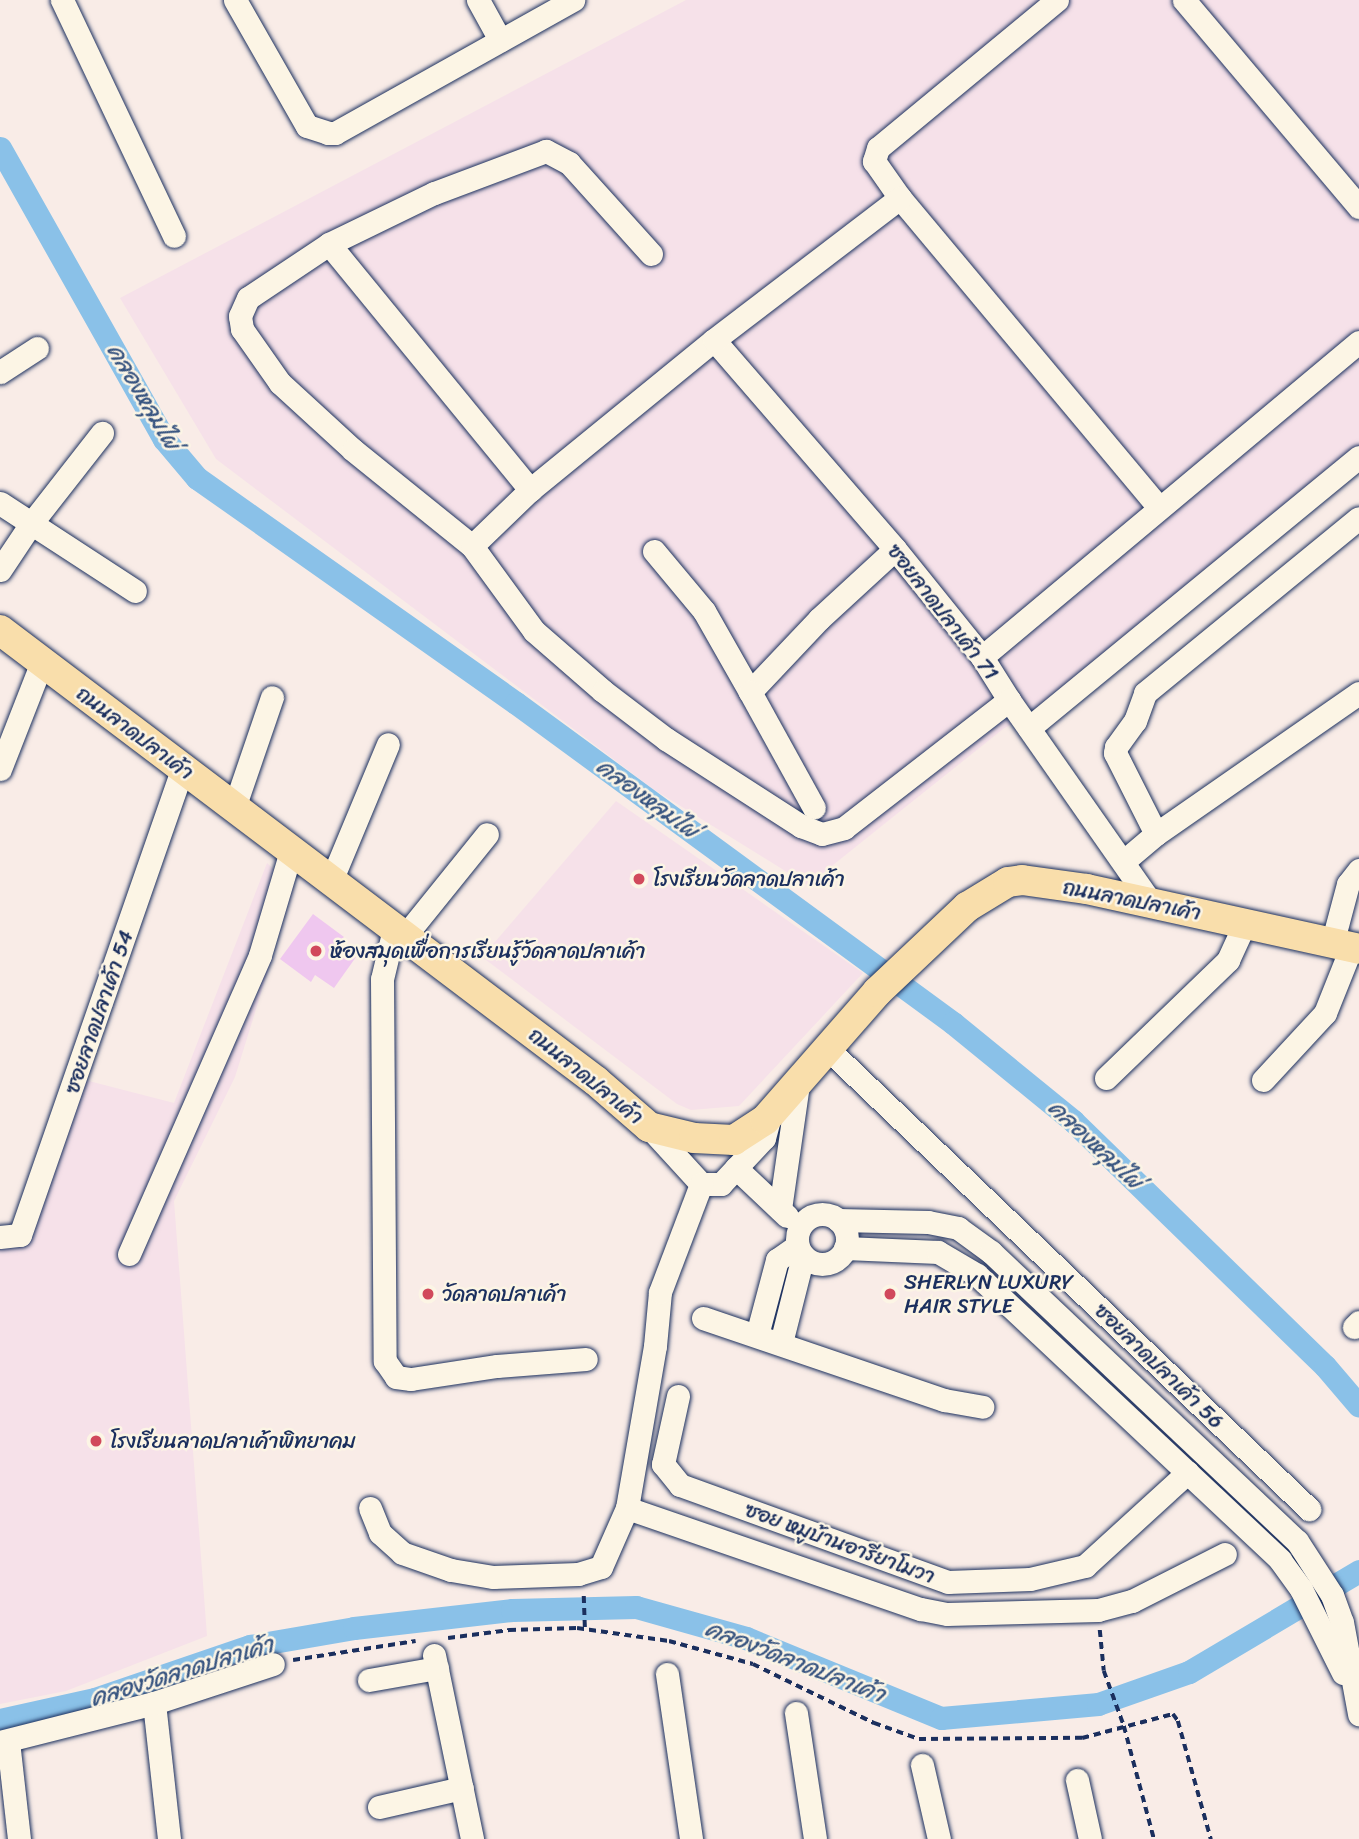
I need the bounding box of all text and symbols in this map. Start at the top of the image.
water label: คลองหลุมไผ่ [101,339,185,455]
street label: ซอยลาดปลาเค้า 71 [882,539,1004,685]
street label: ถนนลาดปลาเค้า [71,681,199,785]
water label: คลองหลุมไผ่ [591,753,703,845]
place label: โรงเรียนวัดลาดปลาเค้า [653,866,845,892]
marker: โรงเรียนวัดลาดปลาเค้า [631,871,647,887]
street label: ถนนลาดปลาเค้า [1061,874,1203,926]
street label: ซอยลาดปลาเค้า 54 [59,927,139,1097]
place label: ห้องสมุดเพื่อการเรียนรู้วัดลาดปลาเค้า [330,938,646,964]
marker: ห้องสมุดเพื่อการเรียนรู้วัดลาดปลาเค้า [308,943,324,959]
street label: ถนนลาดปลาเค้า [523,1022,649,1130]
water label: คลองหลุมไผ่ [1042,1095,1148,1195]
place label: SHERLYN LUXURY HAIR STYLE [904,1269,1073,1319]
place label: วัดลาดปลาเค้า [442,1281,567,1307]
marker: วัดลาดปลาเค้า [420,1286,436,1302]
marker: SHERLYN LUXURY HAIR STYLE [882,1286,898,1302]
street label: ซอยลาดปลาเค้า 56 [1089,1298,1229,1434]
place label: โรงเรียนลาดปลาเค้าพิทยาคม [110,1428,356,1454]
marker: โรงเรียนลาดปลาเค้าพิทยาคม [88,1433,104,1449]
street label: ซอย หมูบ้านอารียาโมวา [742,1497,938,1589]
water label: คลองวัดลาดปลาเค้า [701,1615,889,1709]
water label: คลองวัดลาดปลาเค้า [87,1631,277,1713]

